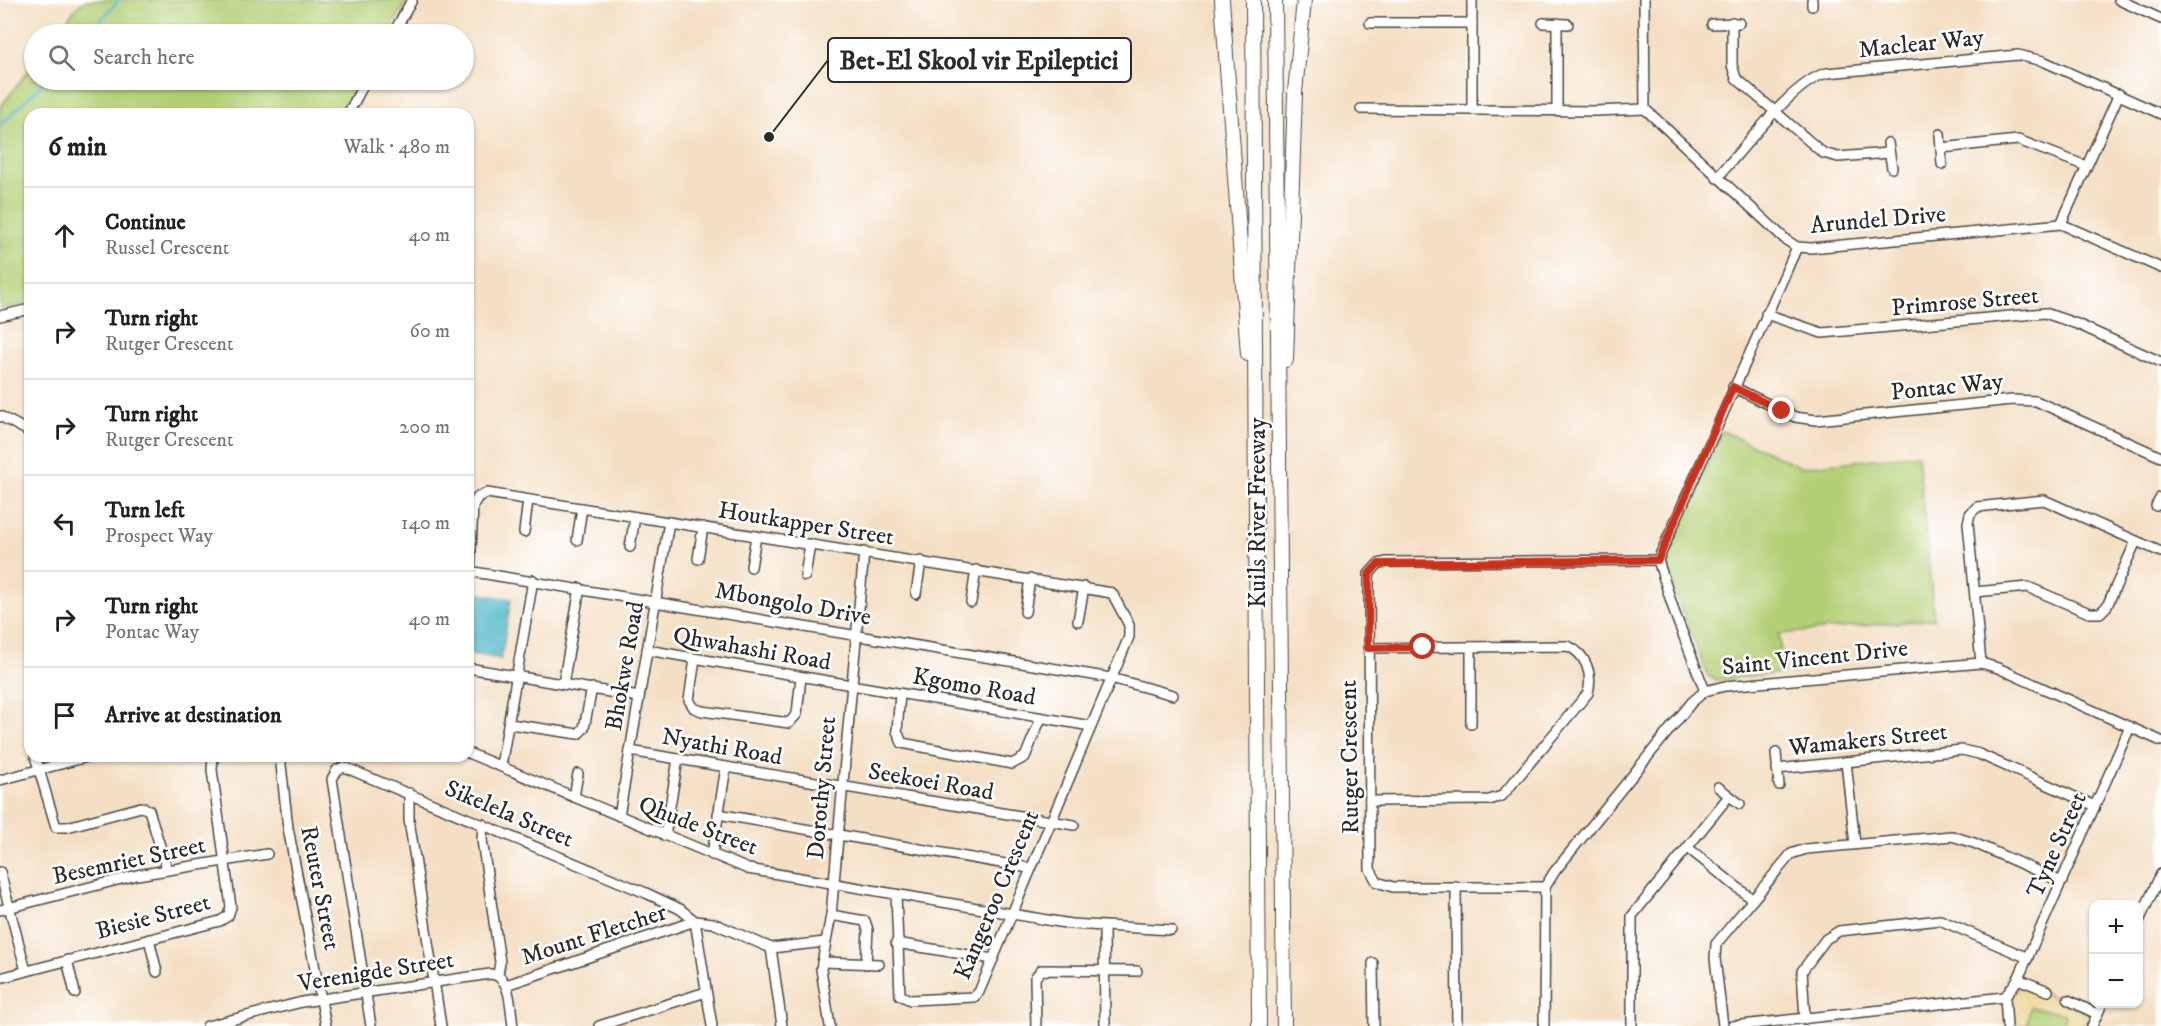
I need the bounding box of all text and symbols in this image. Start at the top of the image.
street label: Maclear Way [1857,22,1986,65]
search box [24,24,474,90]
callout: Bet-El Skool vir Epileptici [828,38,1131,82]
icon: search [45,41,78,74]
text: Search here [93,44,195,71]
text: Bet-El Skool vir Epileptici [840,45,1119,78]
text: 6 min [48,131,107,164]
text: Walk · 480 m [343,135,450,160]
street label: Arundel Drive [1809,199,1947,241]
text: Continue [105,209,186,236]
icon: ahead [48,219,81,252]
text: 40 m [408,223,450,248]
text: Russel Crescent [105,236,229,261]
street label: Primrose Street [1890,281,2040,323]
text: Turn right [105,305,198,332]
icon: right [48,315,81,348]
text: 60 m [410,319,450,344]
text: Rutger Crescent [105,332,233,357]
street label: Pontac Way [1889,366,2005,408]
route end [1768,397,1794,423]
text: Turn right [105,401,198,428]
icon: right [48,411,81,444]
text: 200 m [399,415,450,440]
street label: Kuils River Freeway [1243,417,1273,608]
text: Rutger Crescent [105,428,233,453]
street label: Houtkapper Street [716,495,896,553]
text: Turn left [105,497,185,524]
icon: left [48,507,81,540]
text: 140 m [401,511,450,536]
text: Prospect Way [105,524,213,549]
street label: Mbongolo Drive [713,576,873,633]
text: Turn right [105,593,198,620]
street label: Bhokwe Road [599,599,651,733]
icon: right [48,603,81,636]
text: 40 m [408,607,450,632]
text: Pontac Way [105,620,199,645]
street label: Qhwahashi Road [671,620,833,678]
route start [1409,633,1435,659]
street label: Saint Vincent Drive [1721,633,1910,683]
street label: Kgomo Road [910,661,1038,713]
street label: Rutger Crescent [1334,679,1366,834]
icon: arrive [48,699,81,732]
text: Arrive at destination [105,702,282,729]
street label: Dorothy Street [801,715,843,861]
street label: Wamakers Street [1786,717,1949,763]
street label: Nyathi Road [659,722,785,772]
street label: Seekoei Road [866,756,996,808]
street label: Sikelela Street [440,773,578,855]
street label: Tyne Street [2020,787,2094,903]
street label: Qhude Street [634,790,762,863]
street label: Kangeroo Crescent [948,805,1046,985]
street label: Reuter Street [293,823,347,953]
street label: Besemriet Street [50,830,209,892]
street label: Biesie Street [92,887,214,947]
street label: Mount Fletcher [517,897,671,973]
map controls [2089,900,2143,1008]
button: + [2089,900,2143,954]
street label: Verenigde Street [295,945,456,999]
button: − [2089,954,2143,1008]

